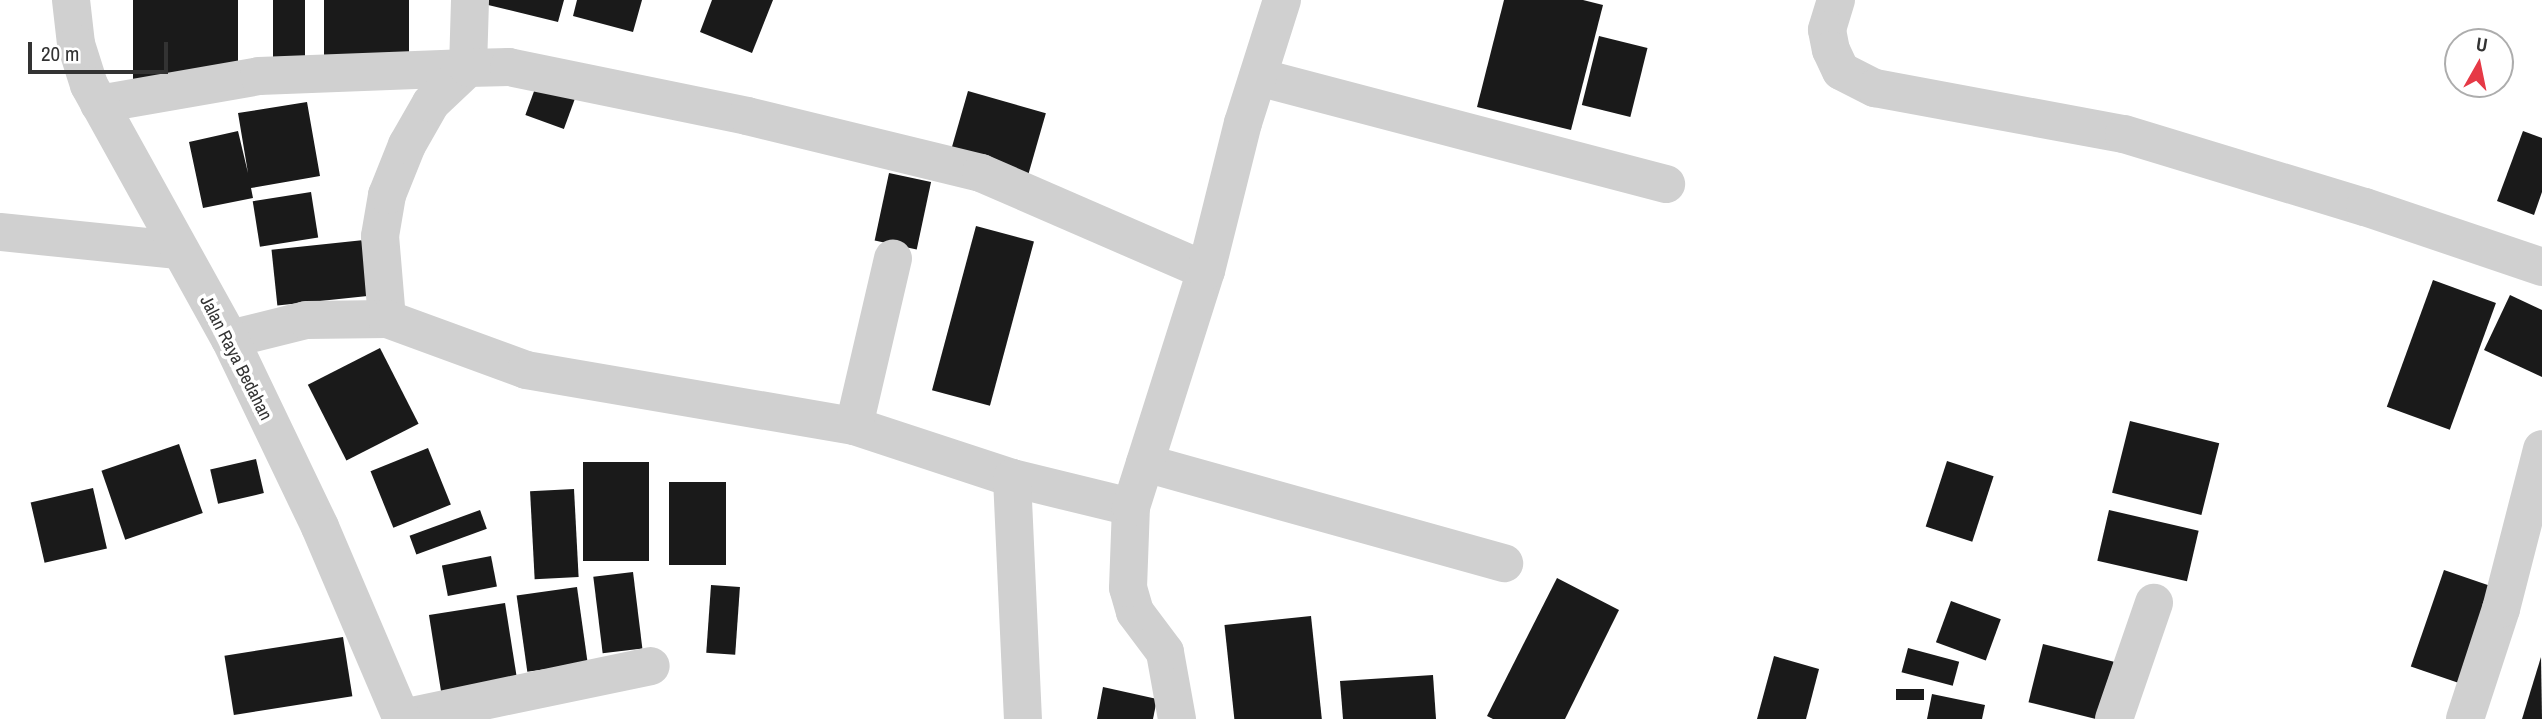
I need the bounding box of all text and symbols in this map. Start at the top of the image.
scale bar [32,28,172,72]
north arrow [2444,28,2514,98]
text: U [2474,31,2490,58]
text: 20 m [41,39,79,68]
street label: Jalan Raya Bedahan [195,292,277,424]

